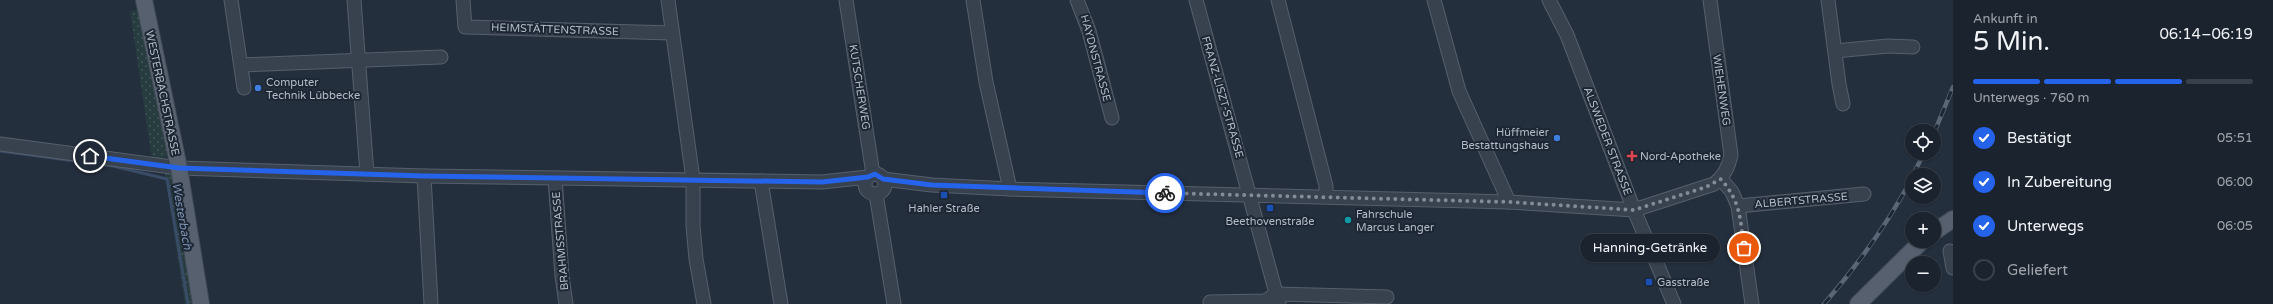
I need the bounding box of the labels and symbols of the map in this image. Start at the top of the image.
street label: HAYDNSTRASSE [1078,13,1113,103]
street label: HEIMSTÄTTENSTRASSE [491,21,619,38]
street label: WESTERBACHSTRASSE [143,29,182,157]
street label: FRANZ-LISZT-STRASSE [1199,35,1246,160]
street label: KUTSCHERWEG [846,43,873,131]
street label: WIEHENWEG [1710,54,1733,127]
place label: Computer Technik Lübbecke [266,76,360,102]
marker: Computer Technik Lübbecke [253,83,263,93]
street label: ALSWEDER STRASSE [1581,85,1634,197]
place label: Hüffmeier Bestattungshaus [1461,126,1550,152]
marker: Hüffmeier Bestattungshaus [1552,133,1562,143]
pin [73,139,107,173]
place label: Nord-Apotheke [1640,150,1721,163]
marker: Nord-Apotheke [1627,151,1637,161]
courier [1145,173,1185,213]
water label: Westerbach [169,181,195,251]
marker: Hahler Straße [939,190,949,200]
street label: ALBERTSTRASSE [1754,190,1848,211]
street label: BRAHMSSTRASSE [550,191,571,291]
place label: Hahler Straße [908,202,980,215]
marker: Beethovenstraße [1265,203,1275,213]
place label: Fahrschule Marcus Langer [1356,208,1435,234]
place label: Beethovenstraße [1226,215,1314,228]
marker: Fahrschule Marcus Langer [1343,215,1353,225]
pin [1727,231,1761,265]
callout: Hanning-Getränke [1580,234,1720,262]
place label: Gasstraße [1657,276,1710,289]
marker: Gasstraße [1644,277,1654,287]

